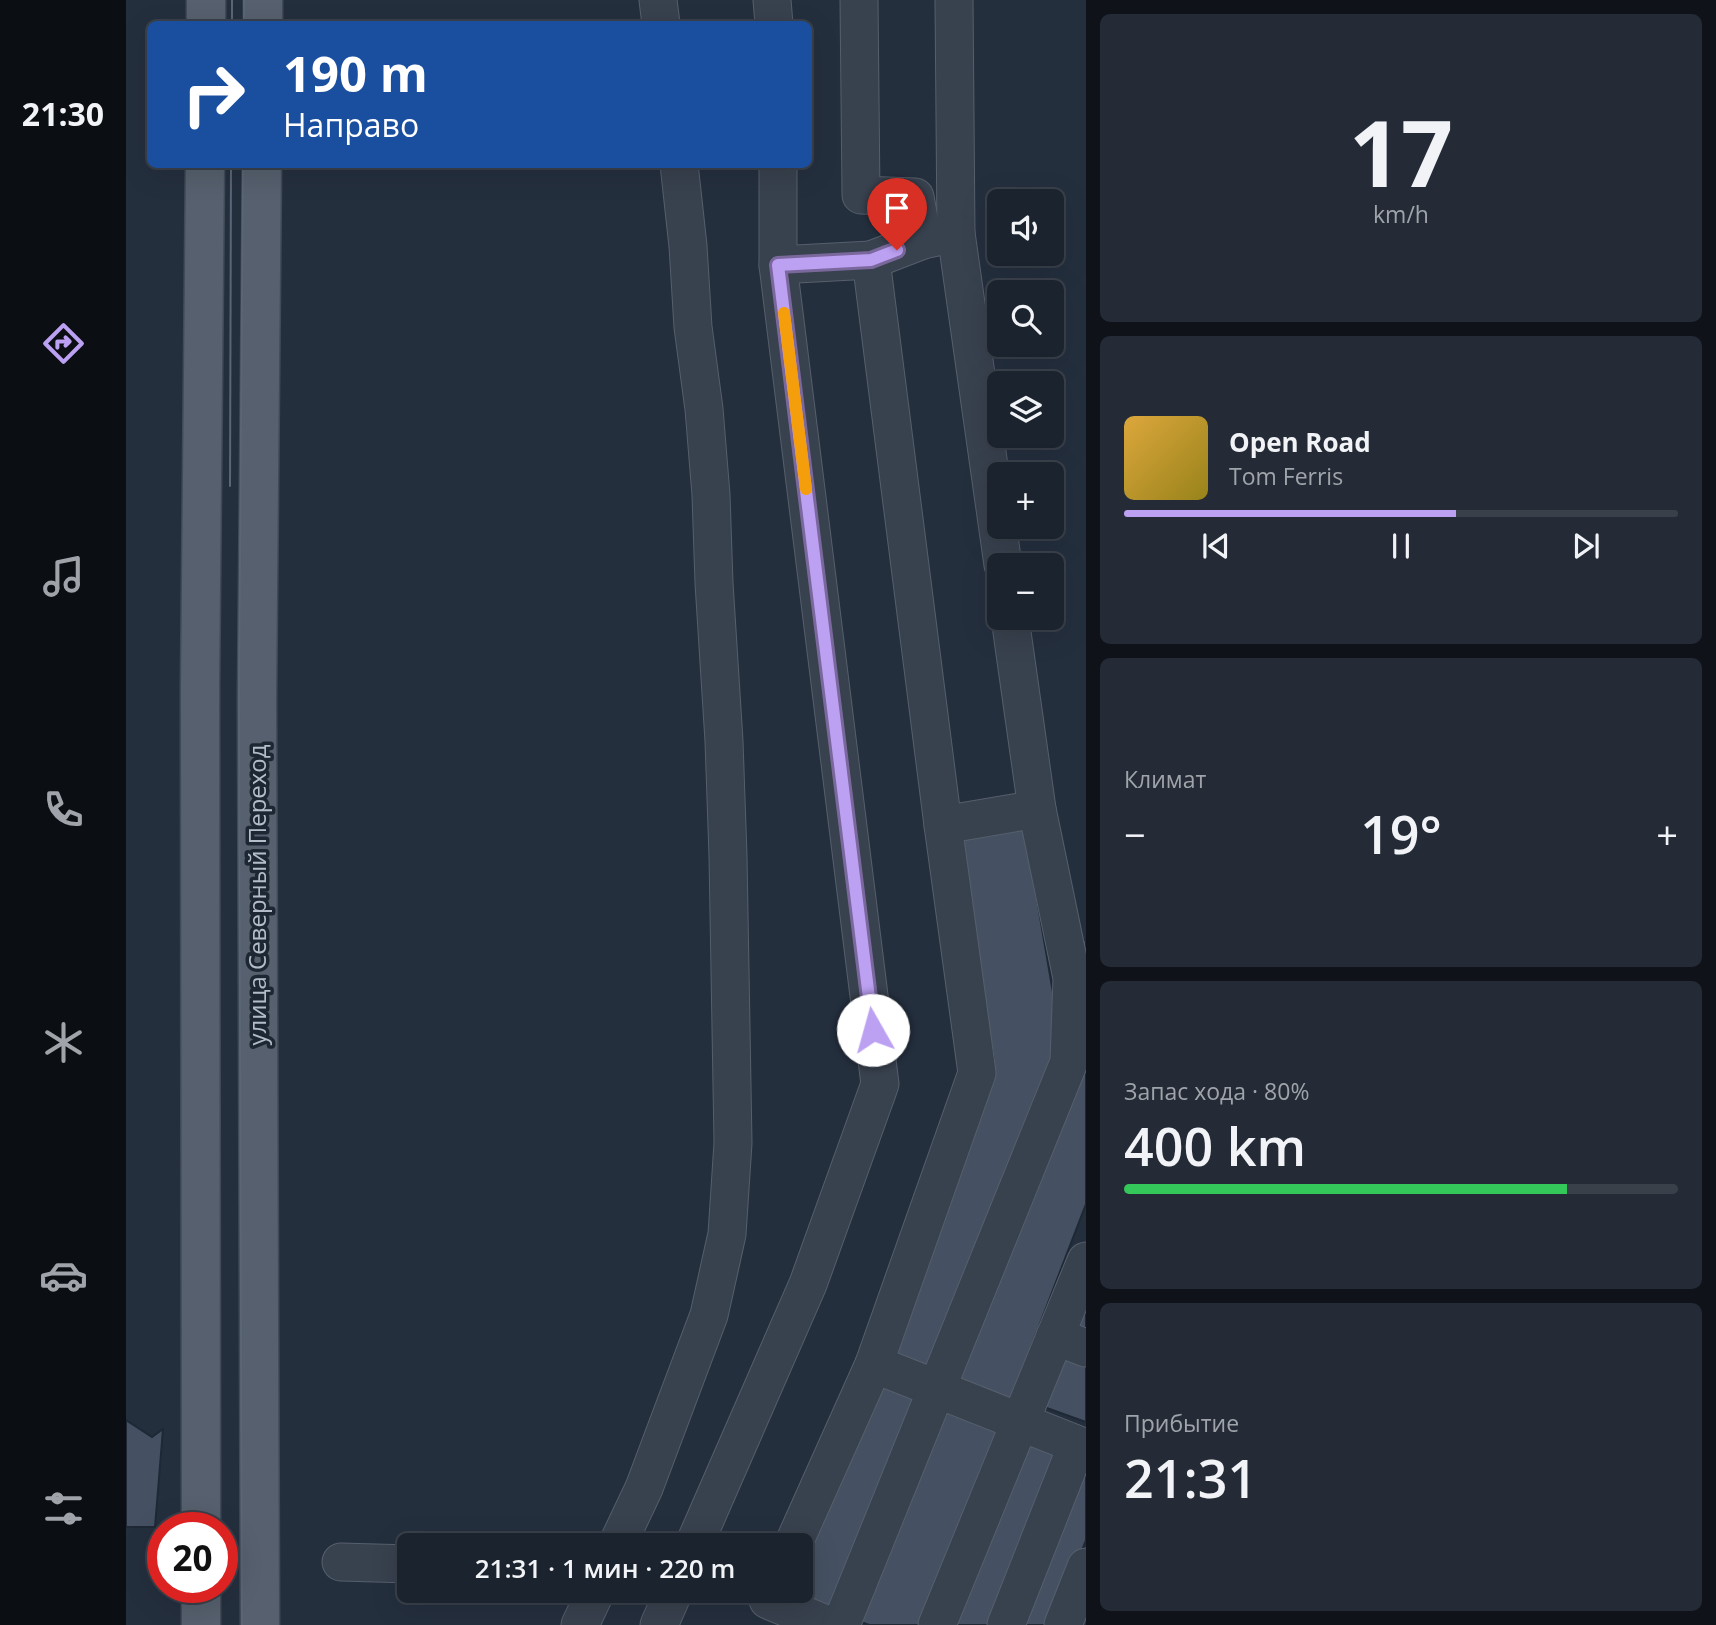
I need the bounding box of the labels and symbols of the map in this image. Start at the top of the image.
pin [867,178,927,250]
street label: улица Северный Переход [240,744,273,1046]
position arrow [836,993,910,1067]
speed limit sign: 20 [147,1512,238,1603]

